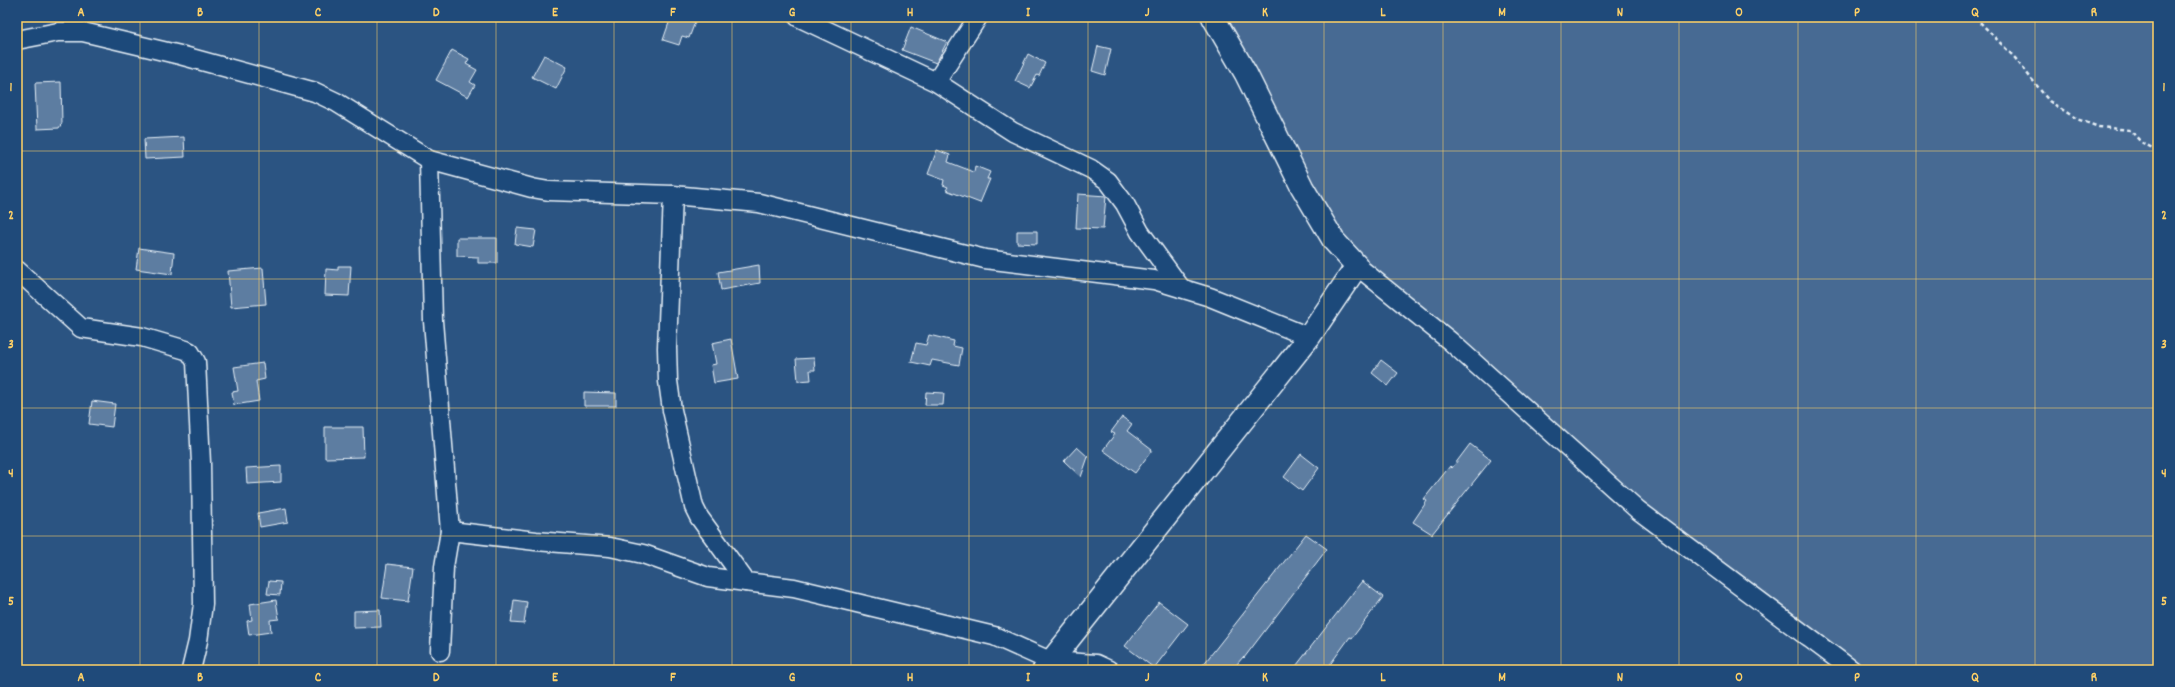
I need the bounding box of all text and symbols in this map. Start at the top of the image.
text: A [77,4,85,23]
text: B [197,4,203,23]
text: C [315,4,322,23]
text: D [433,4,440,23]
text: E [552,4,559,23]
text: F [670,4,676,23]
text: G [789,4,796,23]
text: H [907,4,914,23]
text: I [1026,4,1031,23]
text: J [1145,4,1150,23]
text: K [1262,4,1268,23]
text: L [1380,4,1386,23]
text: M [1498,4,1506,23]
text: N [1617,4,1623,23]
text: O [1735,4,1743,23]
text: P [1854,4,1860,23]
text: Q [1971,4,1979,23]
text: R [2091,4,2097,23]
text: 1 [10,79,13,98]
text: 1 [2163,79,2166,98]
text: 2 [8,207,14,226]
text: 2 [2161,207,2167,226]
text: 3 [8,336,14,355]
text: 3 [2161,336,2167,355]
text: 4 [8,465,14,484]
text: 4 [2161,465,2167,484]
text: 5 [8,593,14,612]
text: 5 [2161,593,2167,612]
text: A [77,669,85,687]
text: B [197,669,203,687]
text: C [315,669,322,687]
text: D [433,669,440,687]
text: E [552,669,559,687]
text: F [670,669,676,687]
text: G [789,669,796,687]
text: H [907,669,914,687]
text: I [1026,669,1031,687]
text: J [1145,669,1150,687]
text: K [1262,669,1268,687]
text: L [1380,669,1386,687]
text: M [1498,669,1506,687]
text: N [1617,669,1623,687]
text: O [1735,669,1743,687]
text: P [1854,669,1860,687]
text: Q [1971,669,1979,687]
text: R [2091,669,2097,687]

